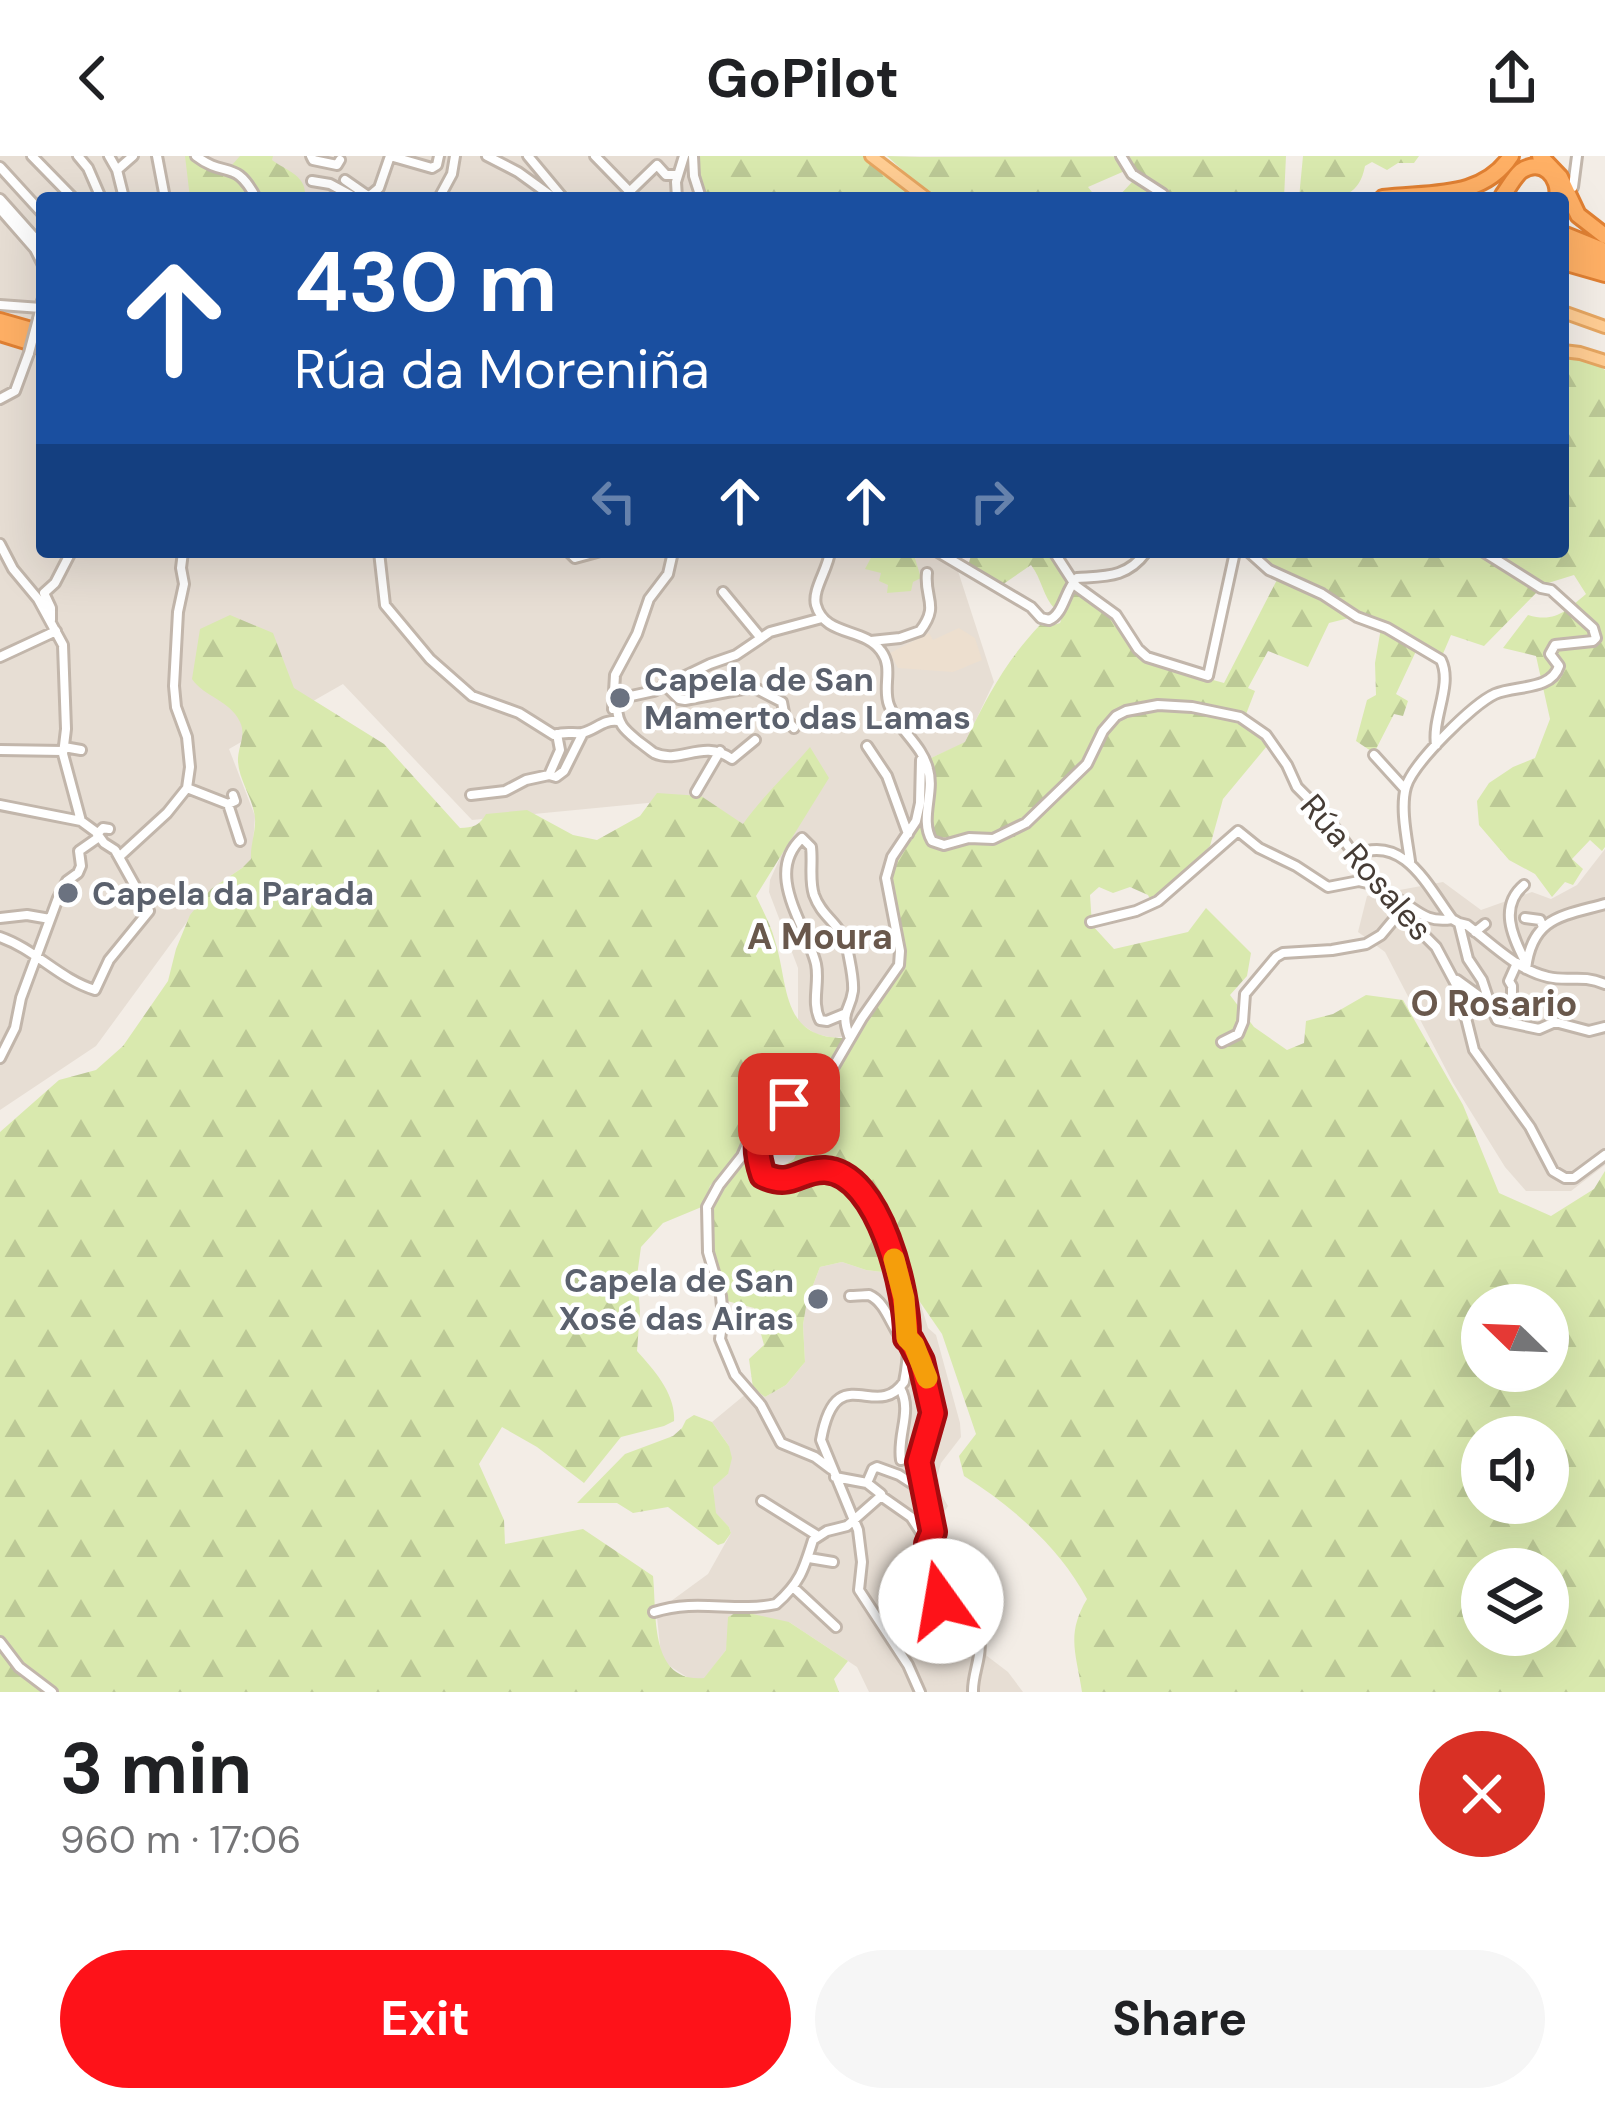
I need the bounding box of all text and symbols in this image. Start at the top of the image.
text: GoPilot [706,43,899,114]
icon: back [60,45,126,111]
icon: share [1479,45,1545,111]
text: 430 m [294,228,557,337]
icon: ahead [96,240,252,396]
text: Rúa da Moreniña [294,334,710,405]
icon: left [581,468,647,534]
icon: ahead [707,468,773,534]
icon: ahead [833,468,899,534]
icon: right [959,468,1025,534]
place label: Capela de San Mamerto das Lamas [644,658,971,739]
marker: Capela de San Mamerto das Lamas [607,685,633,711]
street label: Rúa Rosales [1291,785,1442,950]
place label: Capela da Parada [92,872,374,915]
marker: Capela da Parada [55,880,81,906]
district label: A Moura [747,913,893,960]
district label: O Rosario [1410,980,1578,1027]
pin [738,1053,840,1155]
icon: arrive [756,1071,822,1137]
place label: Capela de San Xosé das Airas [559,1259,794,1340]
north arrow [1461,1284,1569,1392]
map controls [1461,1284,1569,1656]
marker: Capela de San Xosé das Airas [805,1286,831,1312]
button: sound [1461,1416,1569,1524]
position arrow [878,1538,1004,1664]
button: layers [1461,1548,1569,1656]
text: 3 min [60,1722,252,1815]
button: close [1419,1731,1545,1857]
text: 960 m · 17:06 [60,1814,301,1865]
button: Exit [60,1950,791,2088]
button: Share [815,1950,1545,2088]

